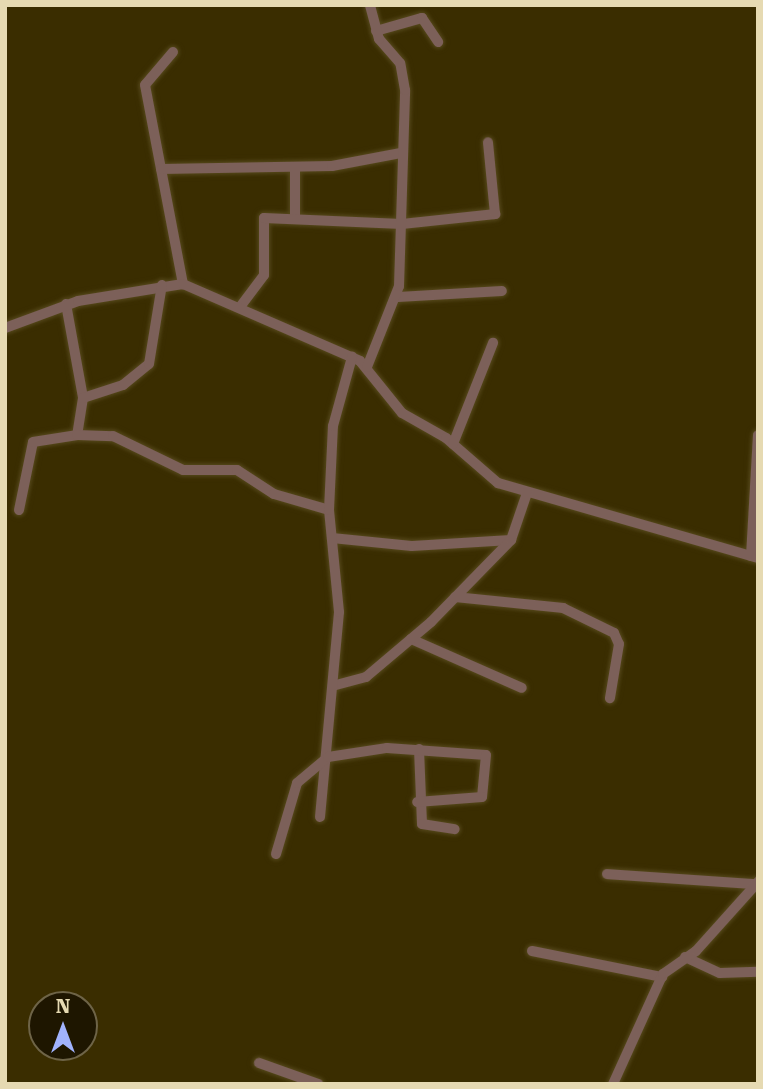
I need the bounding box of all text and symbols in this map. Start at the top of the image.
north arrow [28,991,98,1061]
text: N [56,995,70,1018]

